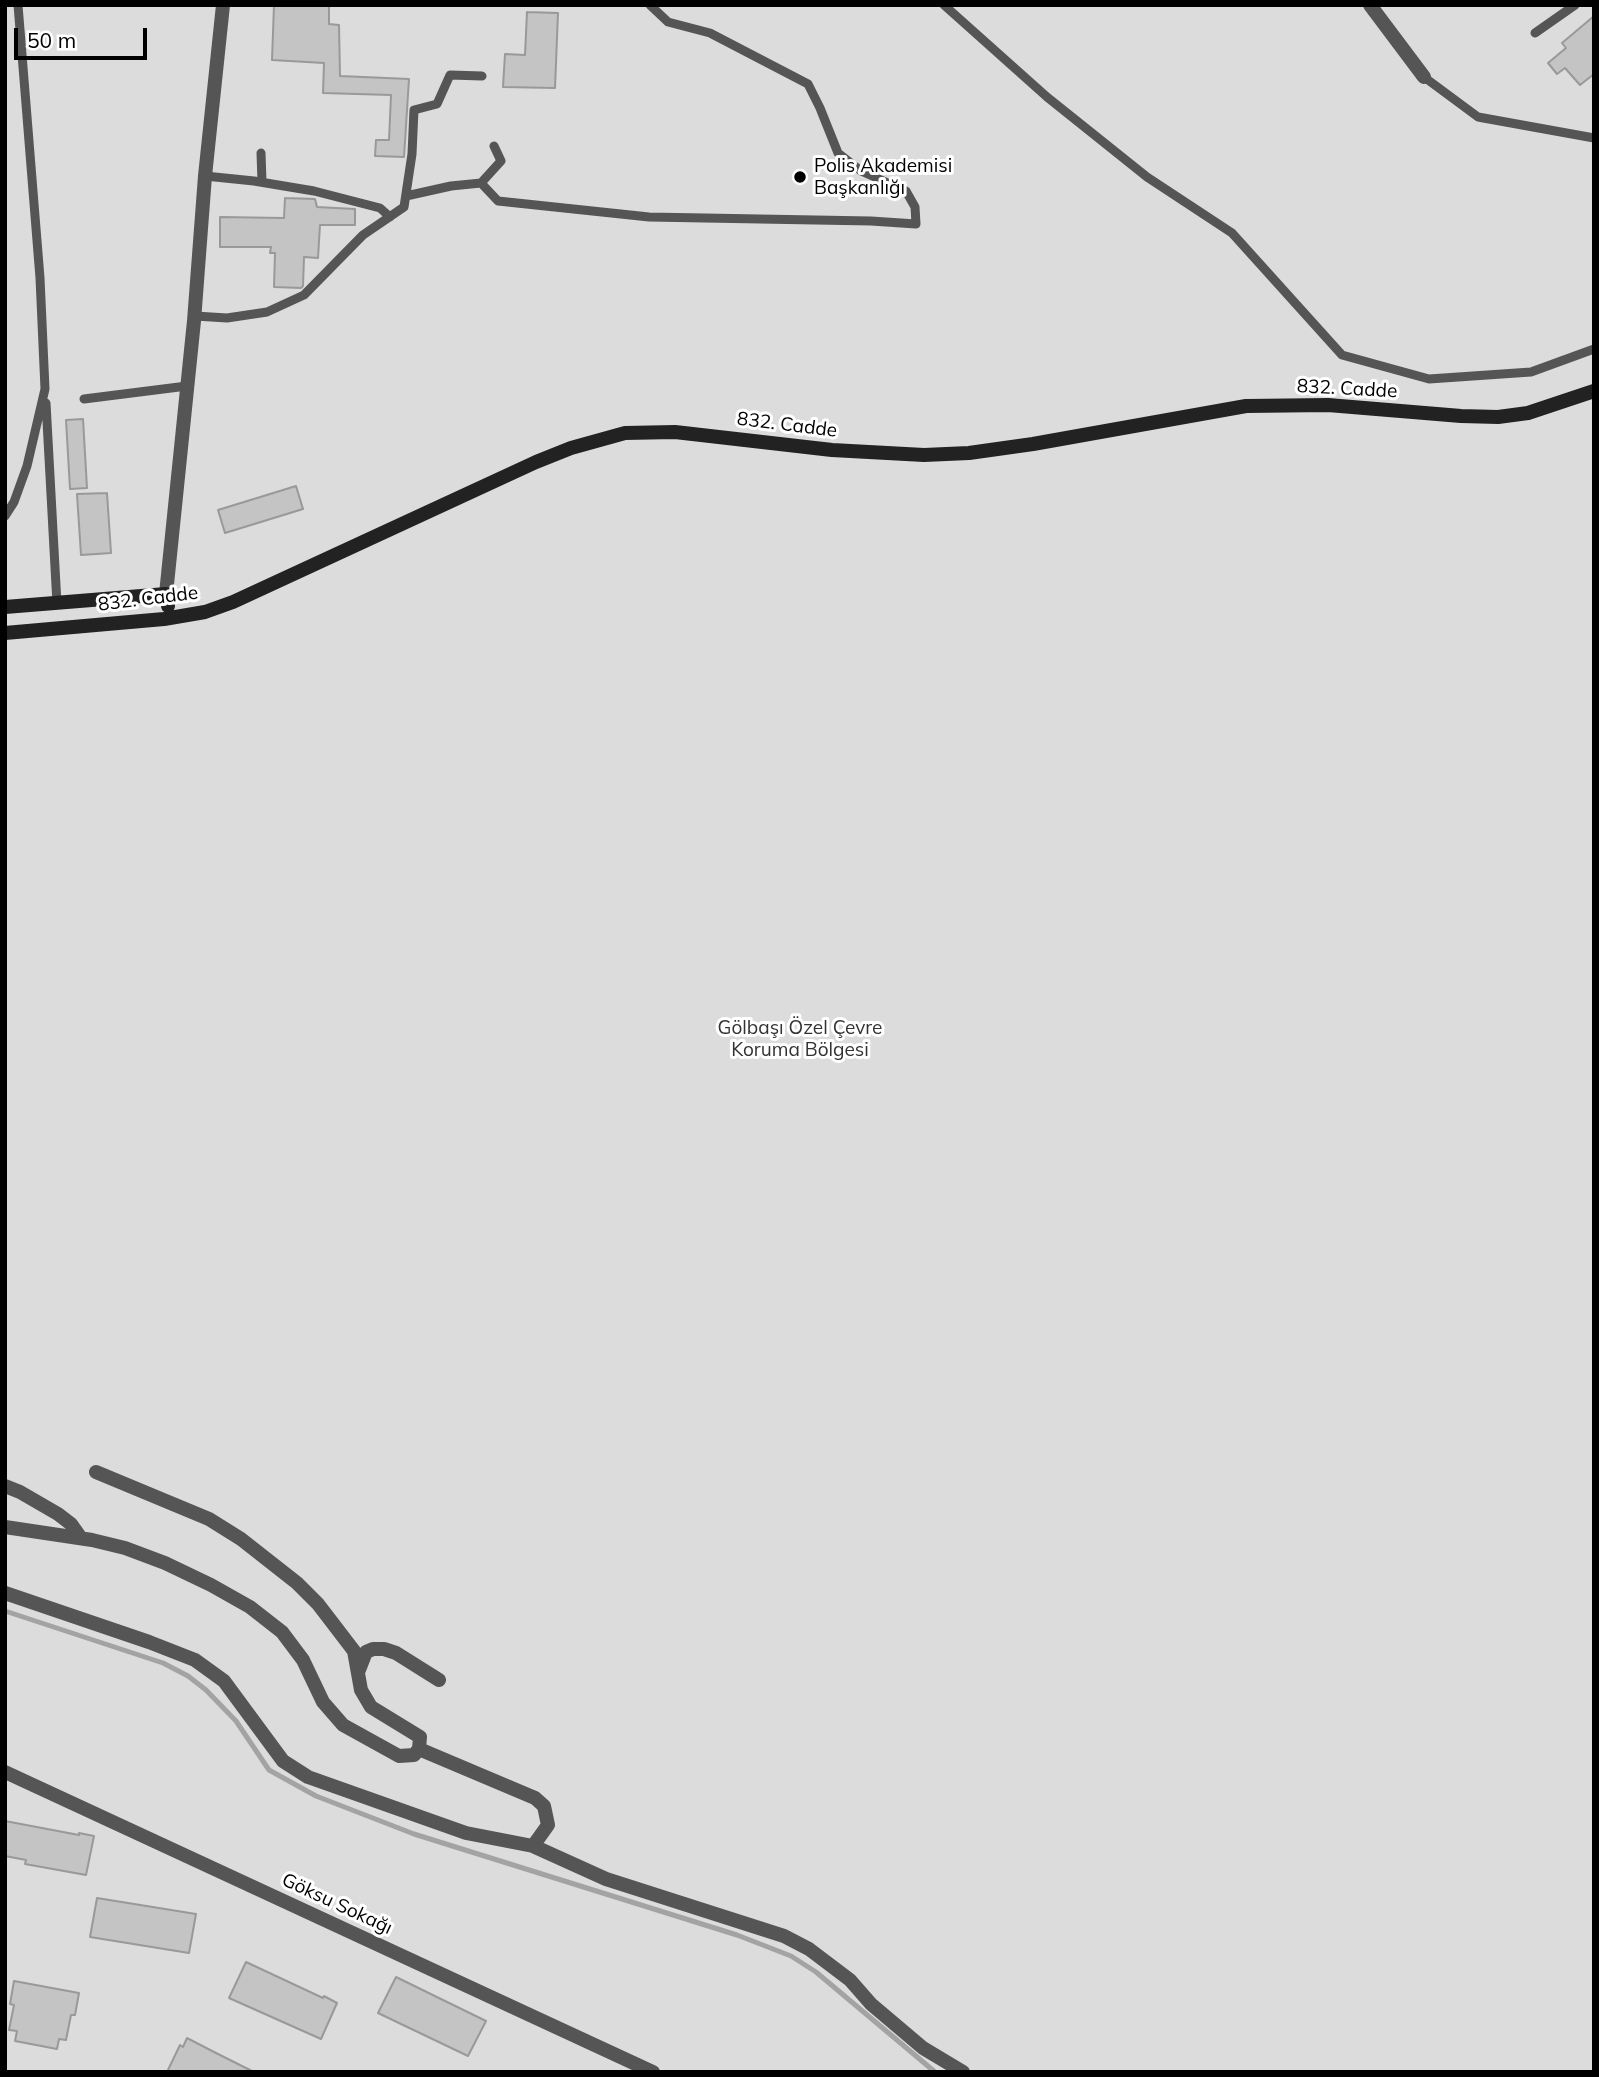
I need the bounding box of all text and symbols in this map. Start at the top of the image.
scale bar [18,14,150,58]
text: 50 m [27,27,76,53]
place label: Polis Akademisi Başkanlığı [814,155,952,199]
marker: Polis Akademisi Başkanlığı [792,169,808,185]
street label: 832. Cadde [1296,375,1398,403]
street label: 832. Cadde [736,408,838,442]
street label: 832. Cadde [97,582,199,616]
park label: Gölbaşı Özel Çevre Koruma Bölgesi [718,1017,882,1061]
street label: Göksu Sokağı [278,1868,396,1940]

